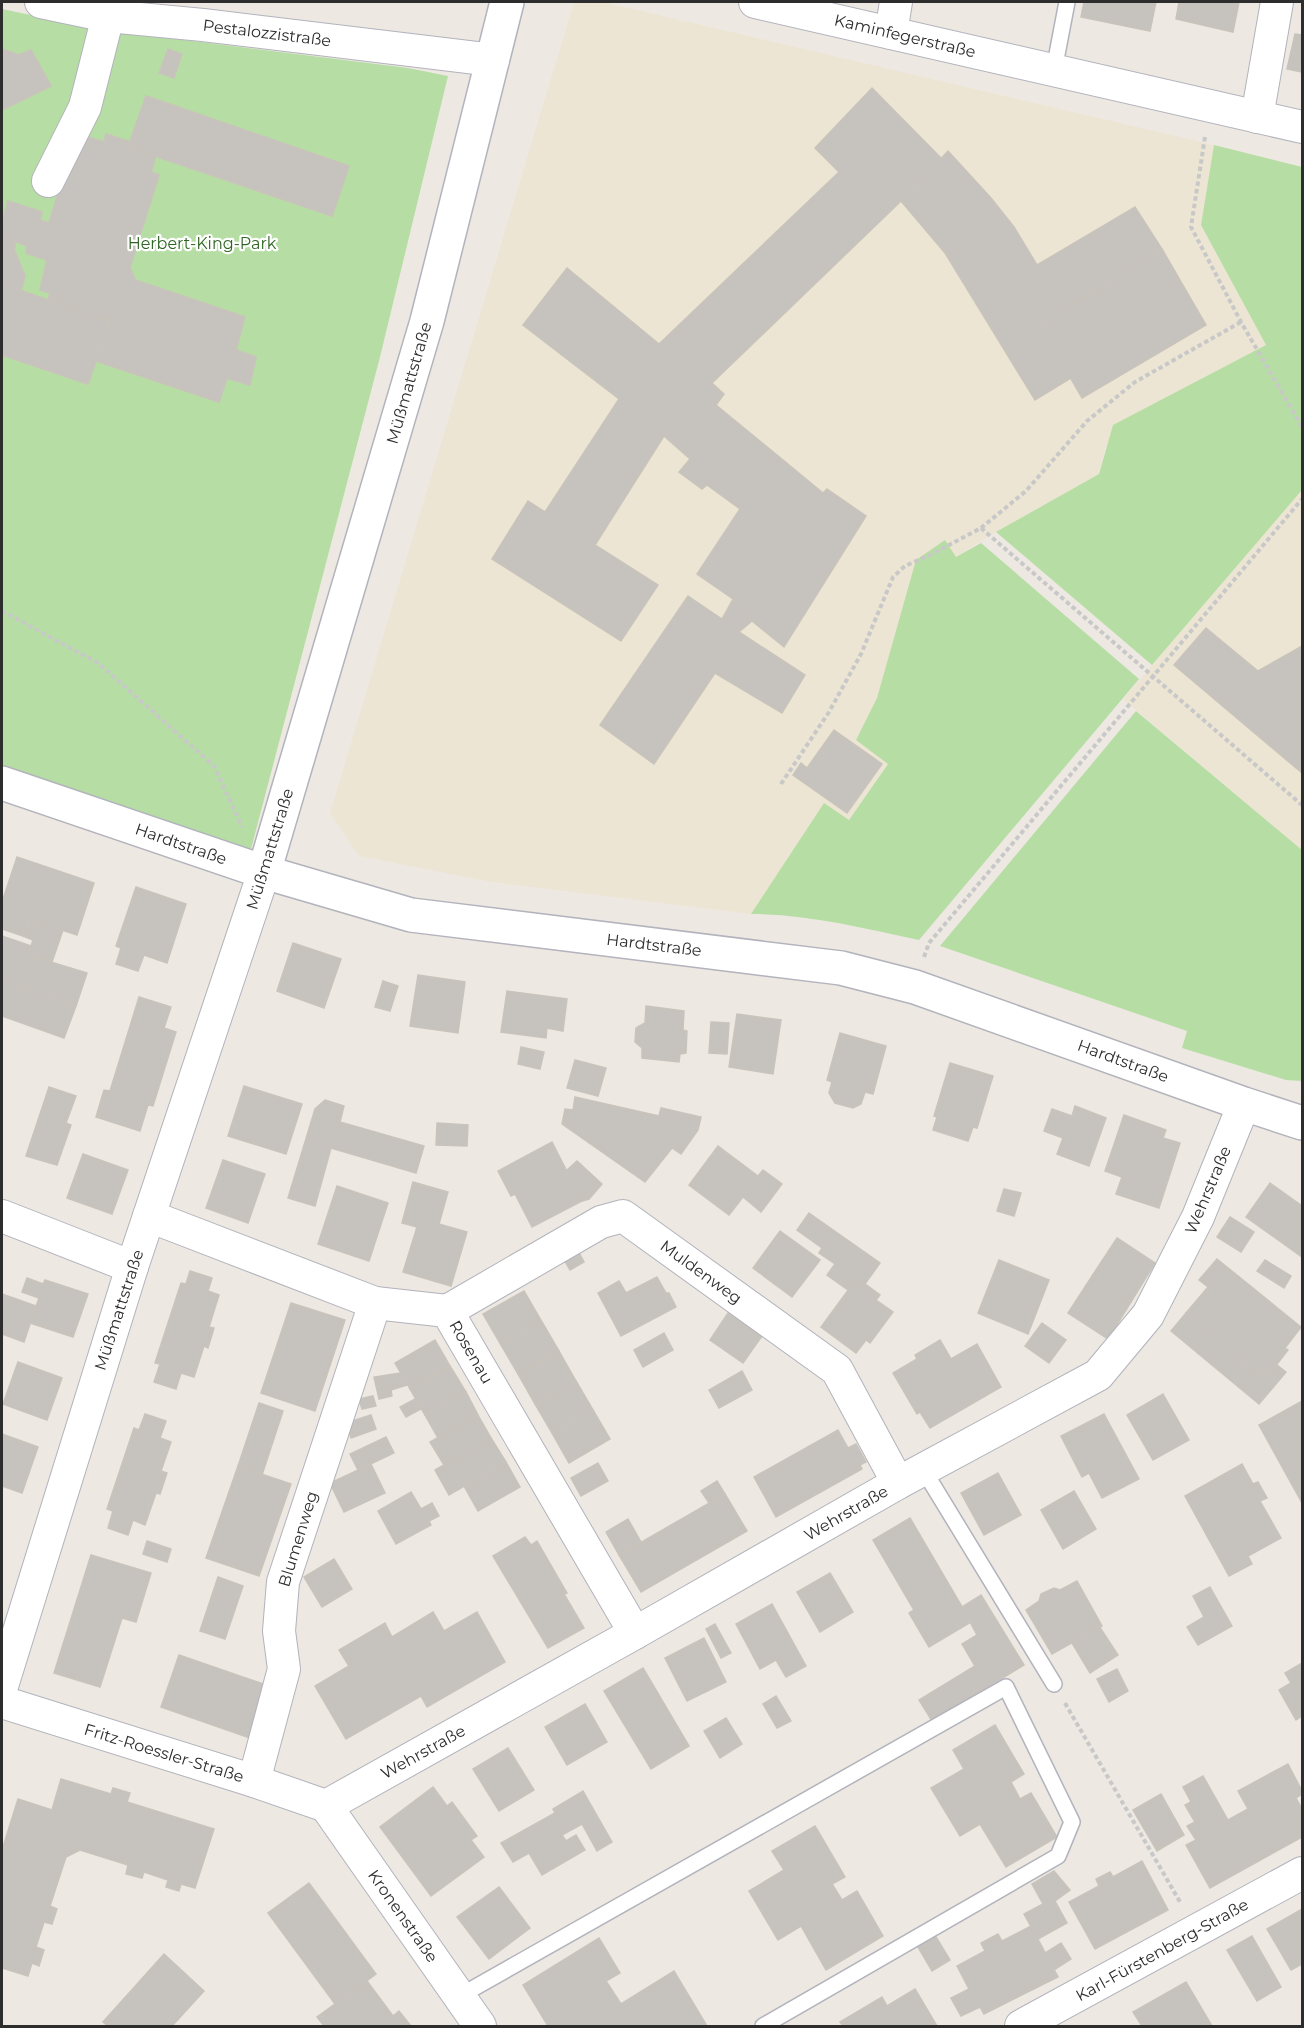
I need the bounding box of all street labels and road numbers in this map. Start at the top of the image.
street label: Kaminfegerstraße [832,10,978,62]
street label: Pestalozzistraße [202,16,332,50]
street label: Müßmattstraße [383,320,435,446]
street label: Müßmattstraße [243,786,297,912]
street label: Hardtstraße [133,819,229,869]
street label: Hardtstraße [605,930,703,960]
street label: Hardtstraße [1075,1036,1171,1086]
street label: Wehrstraße [1181,1143,1235,1237]
street label: Muldenweg [657,1236,745,1308]
street label: Müßmattstraße [91,1247,147,1373]
street label: Rosenau [445,1317,497,1387]
street label: Wehrstraße [801,1481,891,1545]
street label: Blumenweg [274,1489,322,1589]
street label: Fritz-Roessler-Straße [82,1720,246,1786]
street label: Wehrstraße [377,1721,469,1783]
street label: Kronenstraße [364,1866,442,1966]
street label: Karl-Fürstenberg-Straße [1072,1895,1252,2005]

